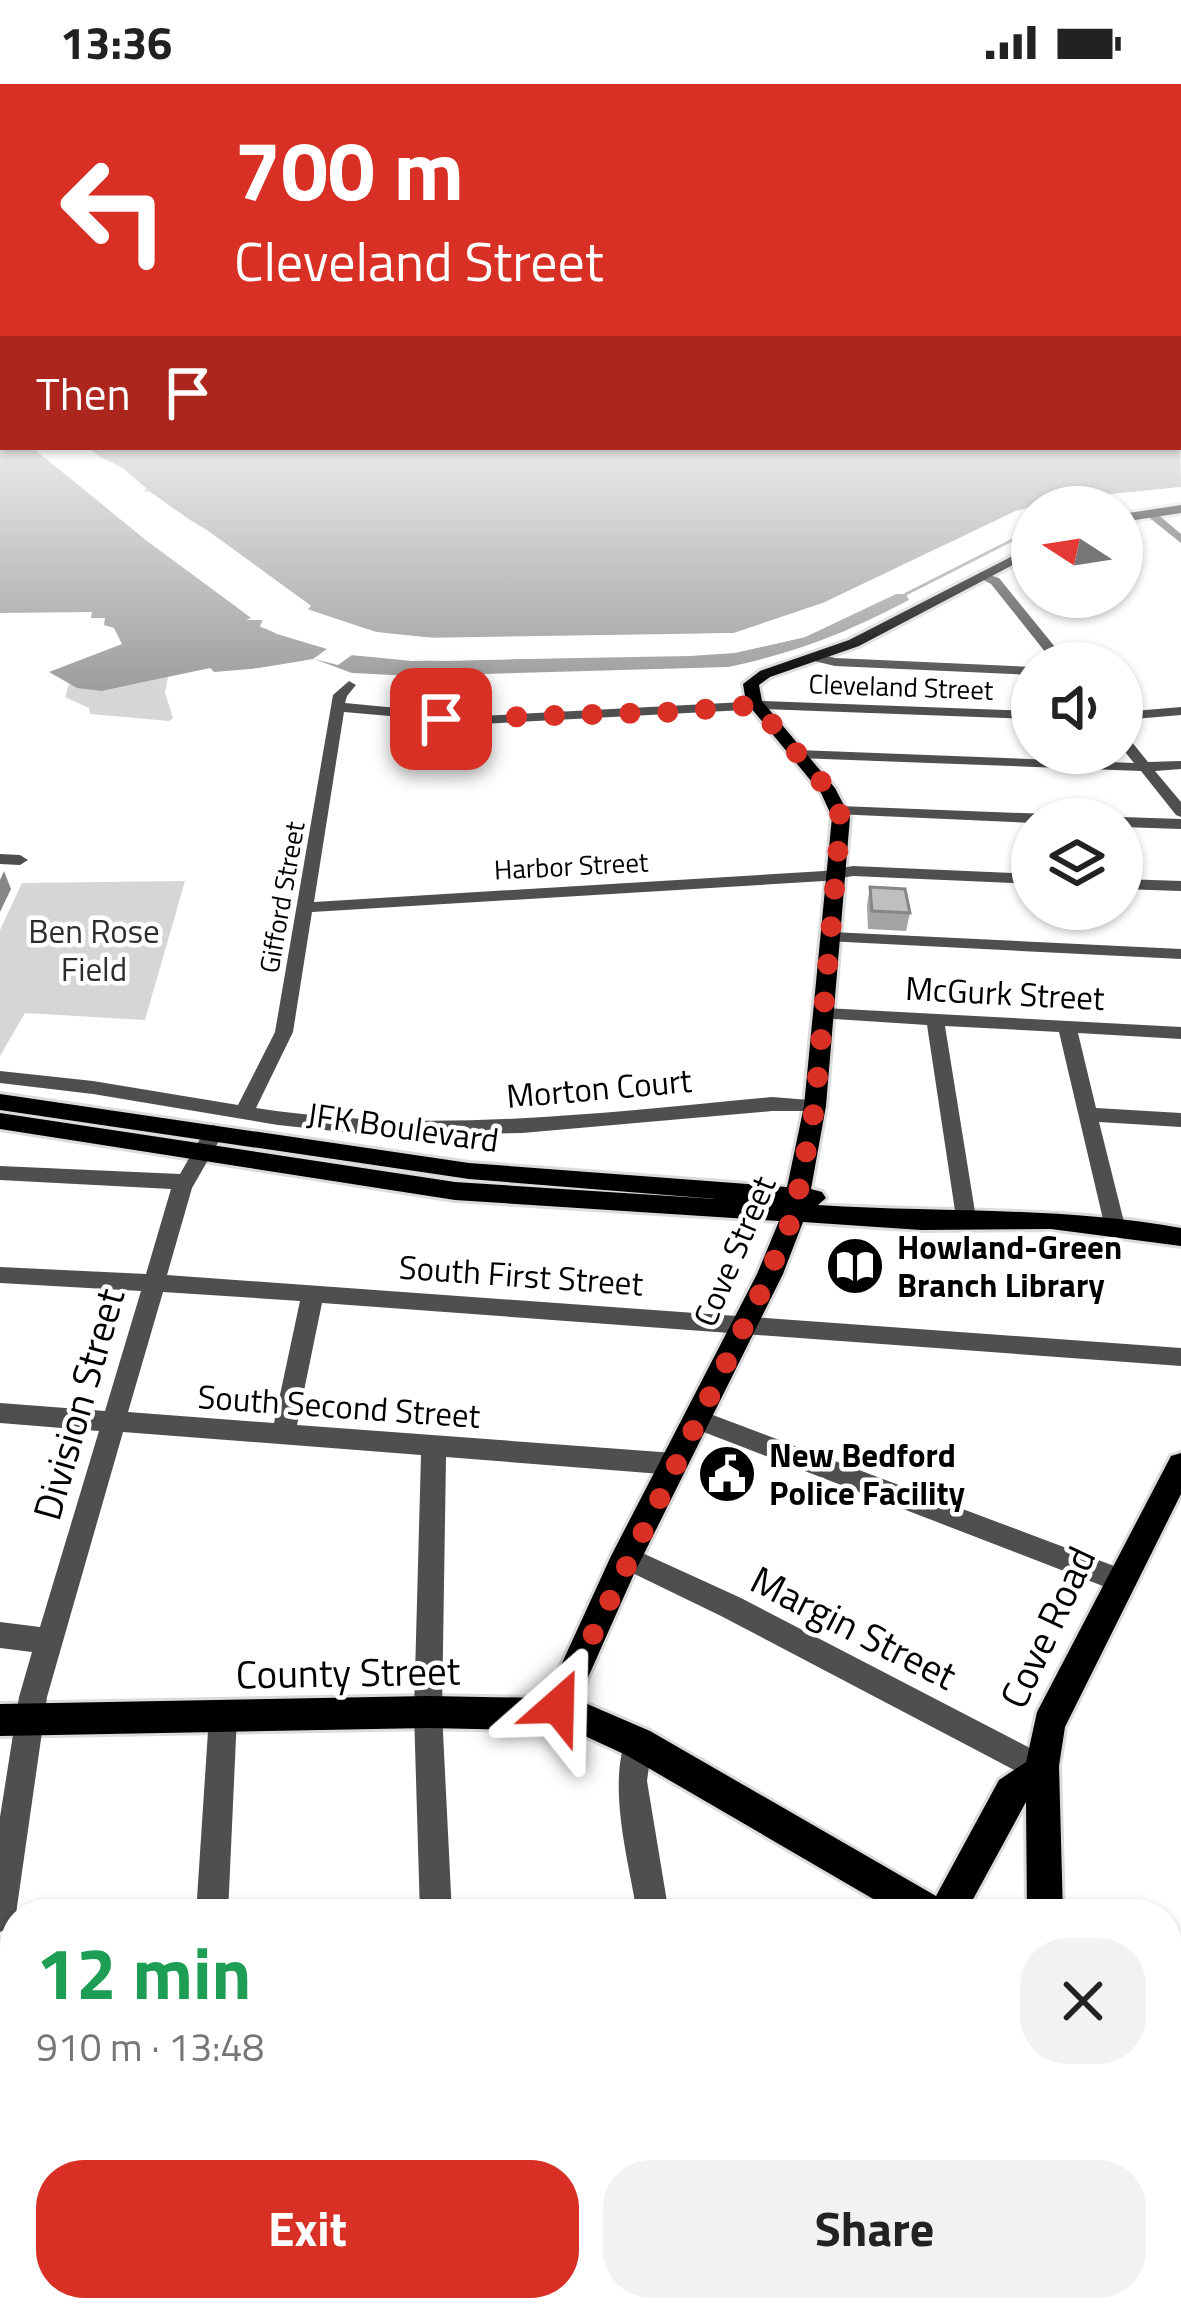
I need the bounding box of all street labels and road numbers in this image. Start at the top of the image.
street label: Cleveland Street [808,662,995,710]
street label: Gifford Street [248,817,315,976]
street label: Harbor Street [493,840,650,890]
street label: McGurk Street [904,963,1106,1023]
street label: Morton Court [504,1055,694,1121]
street label: JFK Boulevard [304,1089,502,1165]
street label: Cove Street [680,1168,788,1334]
street label: South First Street [397,1242,645,1309]
street label: Division Street [17,1281,139,1527]
street label: South Second Street [196,1371,482,1441]
street label: Cove Road [984,1537,1110,1717]
street label: Margin Street [741,1550,968,1704]
street label: County Street [235,1641,461,1703]

